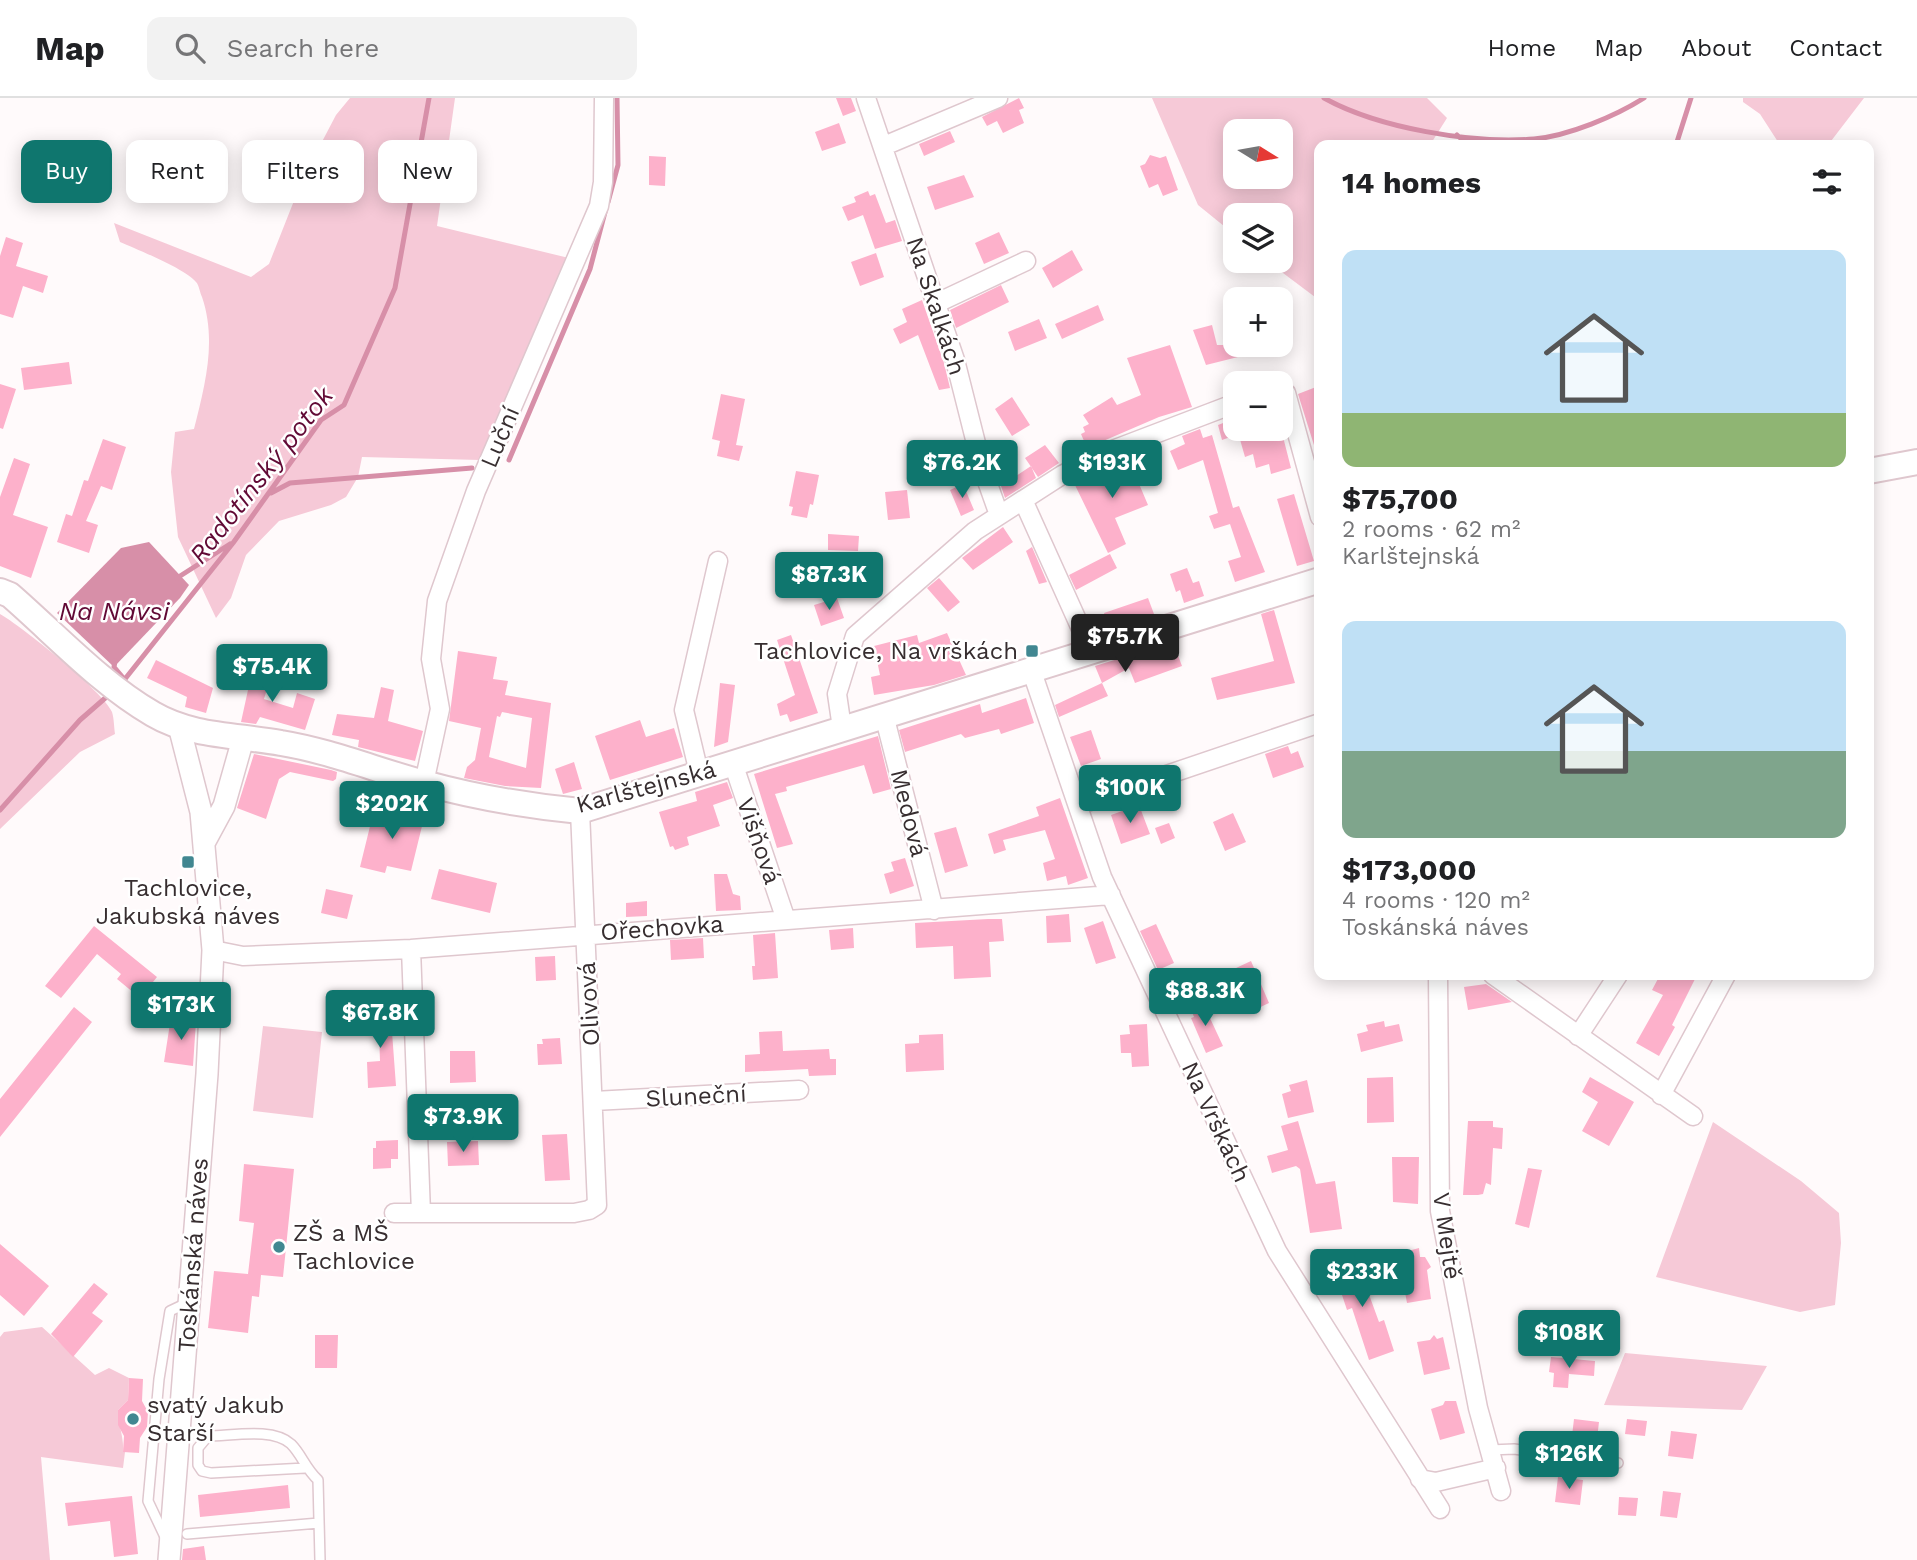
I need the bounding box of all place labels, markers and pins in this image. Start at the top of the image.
pin: $76.2K [905,440,1019,500]
pin: $193K [1063,440,1161,500]
pin: $87.3K [772,552,886,612]
pin: $75.7K [1068,614,1182,674]
place label: Tachlovice, Na vrškách [754,637,1018,665]
marker: Tachlovice, Na vrškách [1024,643,1040,659]
pin: $75.4K [215,644,329,704]
pin: $100K [1081,766,1179,825]
pin: $202K [343,782,441,841]
marker: Tachlovice, Jakubská náves [180,854,196,870]
place label: Tachlovice, Jakubská náves [96,874,280,930]
pin: $88.3K [1148,968,1262,1028]
pin: $173K [132,982,230,1042]
pin: $67.8K [323,990,437,1050]
pin: $73.9K [406,1094,520,1154]
place label: ZŠ a MŠ Tachlovice [293,1219,415,1275]
marker: ZŠ a MŠ Tachlovice [271,1239,287,1255]
pin: $233K [1313,1250,1411,1309]
pin: $108K [1520,1310,1618,1370]
place label: svatý Jakub Starší [147,1391,284,1447]
marker: svatý Jakub Starší [125,1411,141,1427]
pin: $126K [1520,1432,1618,1491]

